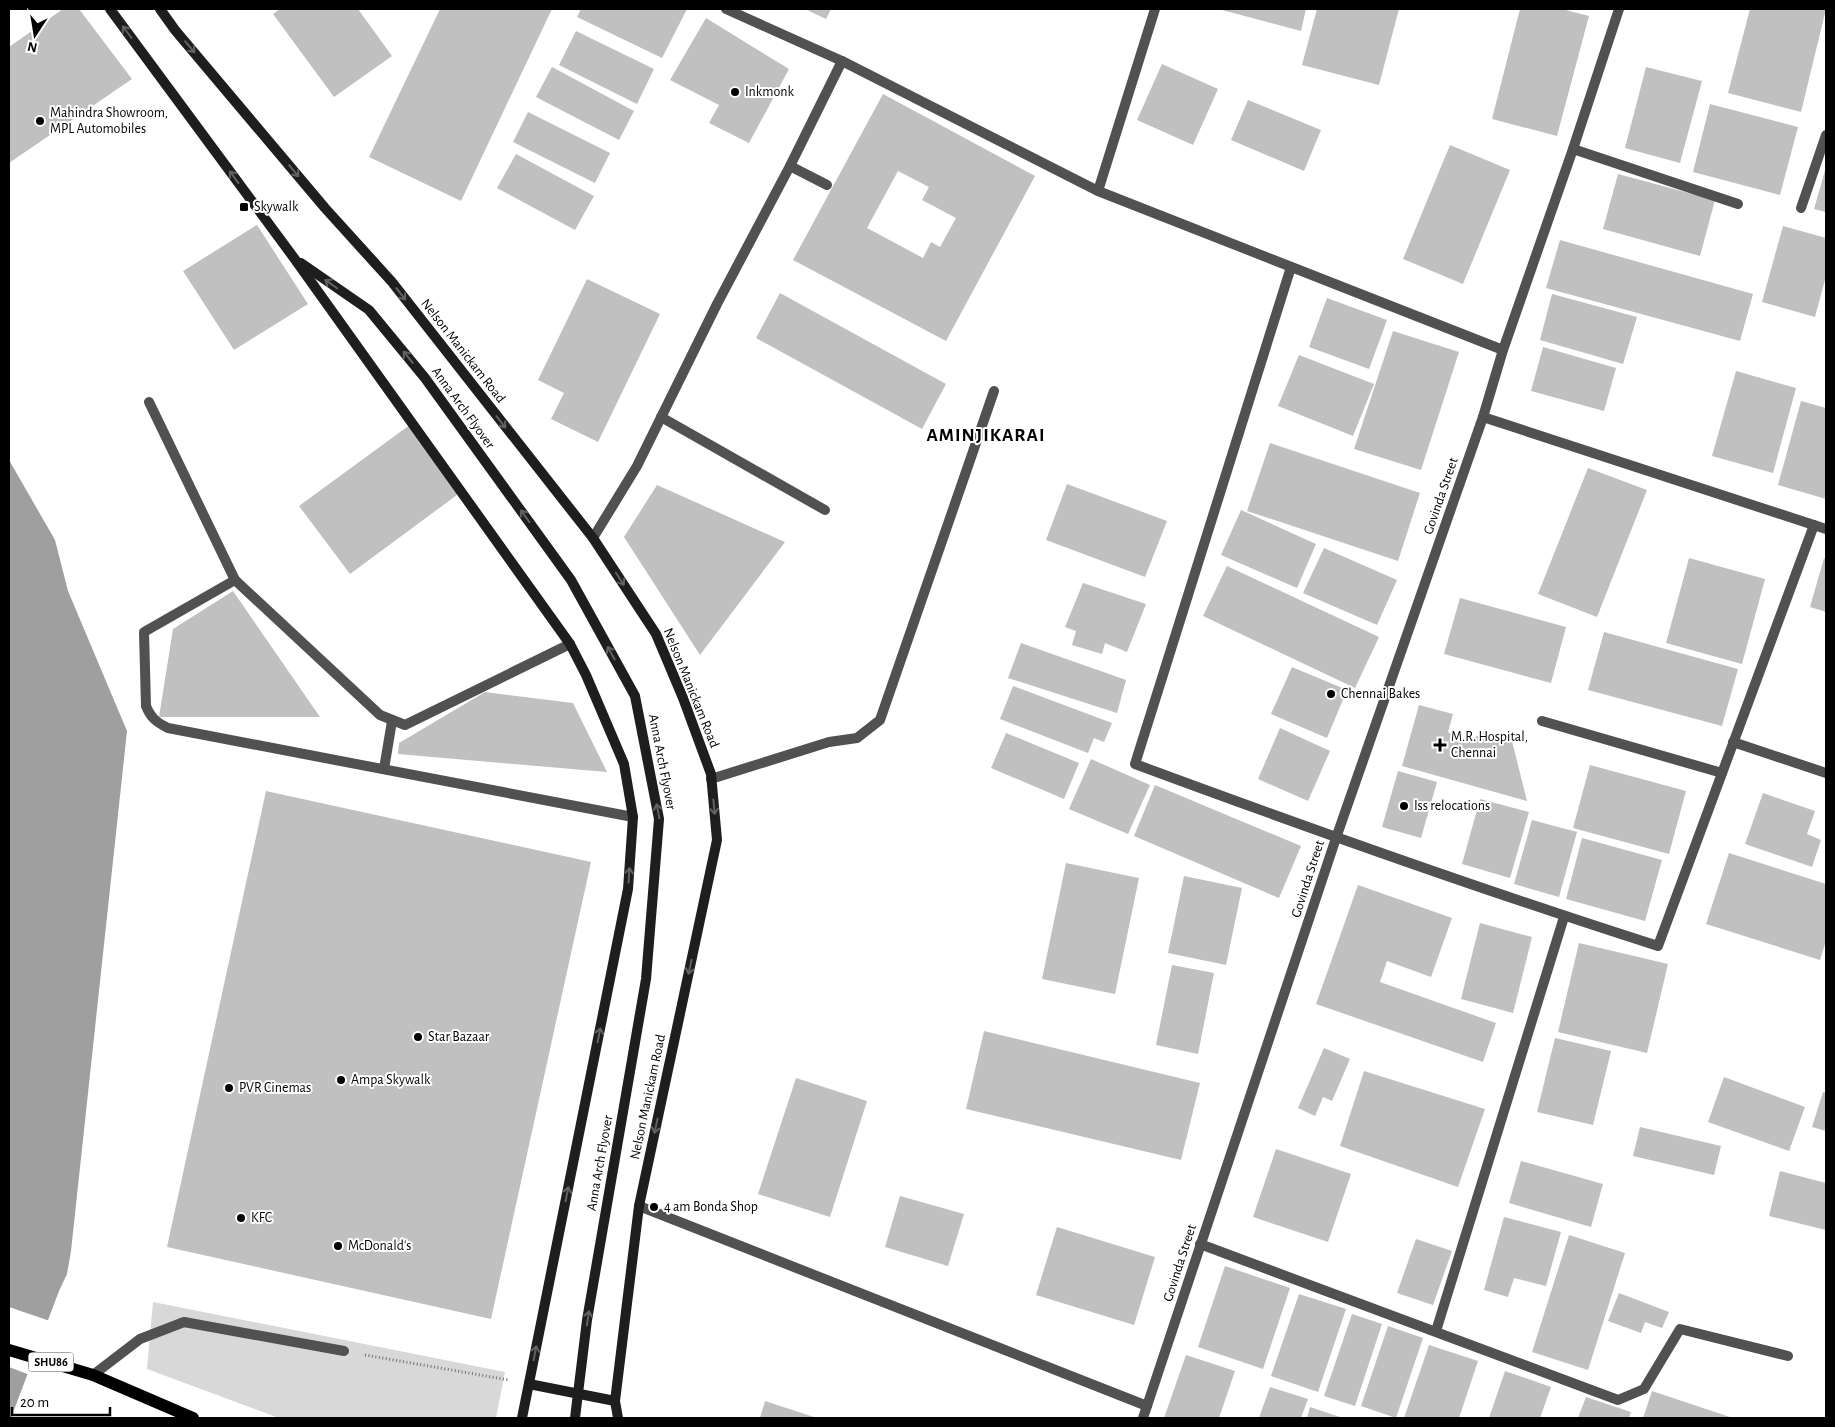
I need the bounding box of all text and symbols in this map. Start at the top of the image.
north arrow [10,10,60,60]
one-way arrow [122,25,132,39]
text: N [26,39,39,55]
one-way arrow [184,40,195,53]
place label: Inkmonk [745,85,794,99]
marker: Inkmonk [729,86,741,98]
place label: Mahindra Showroom, MPL Automobiles [50,106,168,136]
marker: Mahindra Showroom, MPL Automobiles [34,115,46,127]
one-way arrow [289,165,300,178]
one-way arrow [229,170,239,184]
place label: Skywalk [254,200,299,214]
marker: Skywalk [238,201,250,213]
one-way arrow [325,279,339,289]
one-way arrow [396,287,406,301]
street label: Nelson Manickam Road [418,296,508,406]
one-way arrow [402,351,413,364]
street label: Anna Arch Flyover [429,365,497,452]
one-way arrow [496,415,507,428]
district label: AMINJIKARAI [926,426,1046,445]
street label: Govinda Street [1421,455,1461,536]
one-way arrow [520,509,530,523]
one-way arrow [615,571,625,585]
street label: Nelson Manickam Road [661,626,721,750]
one-way arrow [606,646,615,661]
place label: Chennai Bakes [1341,687,1420,701]
marker: Chennai Bakes [1325,688,1337,700]
street label: Anna Arch Flyover [646,713,678,811]
place label: M.R. Hospital, Chennai [1451,730,1528,760]
marker: M.R. Hospital, Chennai [1433,738,1447,752]
one-way arrow [709,799,719,815]
place label: Iss relocations [1414,799,1490,813]
marker: Iss relocations [1398,800,1410,812]
one-way arrow [652,803,662,819]
street label: Govinda Street [1289,838,1327,919]
one-way arrow [625,867,634,883]
one-way arrow [685,958,694,974]
one-way arrow [595,1027,604,1043]
place label: Star Bazaar [428,1030,490,1044]
marker: Star Bazaar [412,1031,424,1043]
street label: Nelson Manickam Road [628,1033,668,1161]
place label: Ampa Skywalk [351,1073,431,1087]
marker: Ampa Skywalk [335,1074,347,1086]
place label: PVR Cinemas [239,1081,311,1095]
marker: PVR Cinemas [223,1082,235,1094]
street label: Anna Arch Flyover [585,1113,615,1212]
one-way arrow [651,1117,660,1133]
one-way arrow [563,1186,572,1202]
place label: 4 am Bonda Shop [664,1200,758,1214]
marker: 4 am Bonda Shop [648,1201,660,1213]
place label: KFC [251,1211,272,1225]
marker: KFC [235,1212,247,1224]
street label: Govinda Street [1161,1222,1199,1303]
place label: McDonald's [348,1239,411,1253]
marker: McDonald's [332,1240,344,1252]
one-way arrow [583,1310,593,1326]
one-way arrow [531,1346,540,1362]
road number: SHU86 [28,1352,74,1371]
scale bar [12,1384,110,1416]
text: 20 m [20,1395,49,1410]

